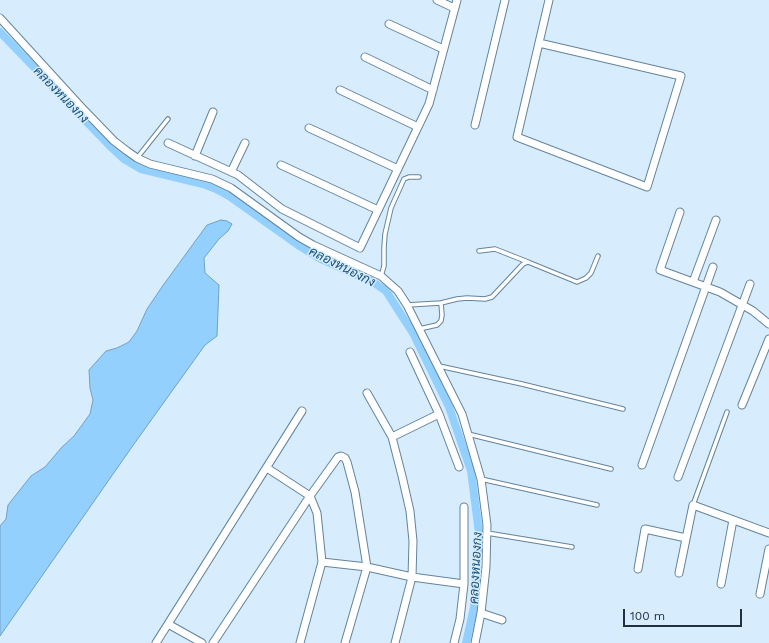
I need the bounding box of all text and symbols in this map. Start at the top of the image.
water label: คลองหนองกง [30,64,92,126]
water label: คลองหนองกง [306,244,378,290]
water label: คลองหนองกง [466,531,486,605]
scale bar [625,601,744,627]
text: 100 m [630,609,665,623]

